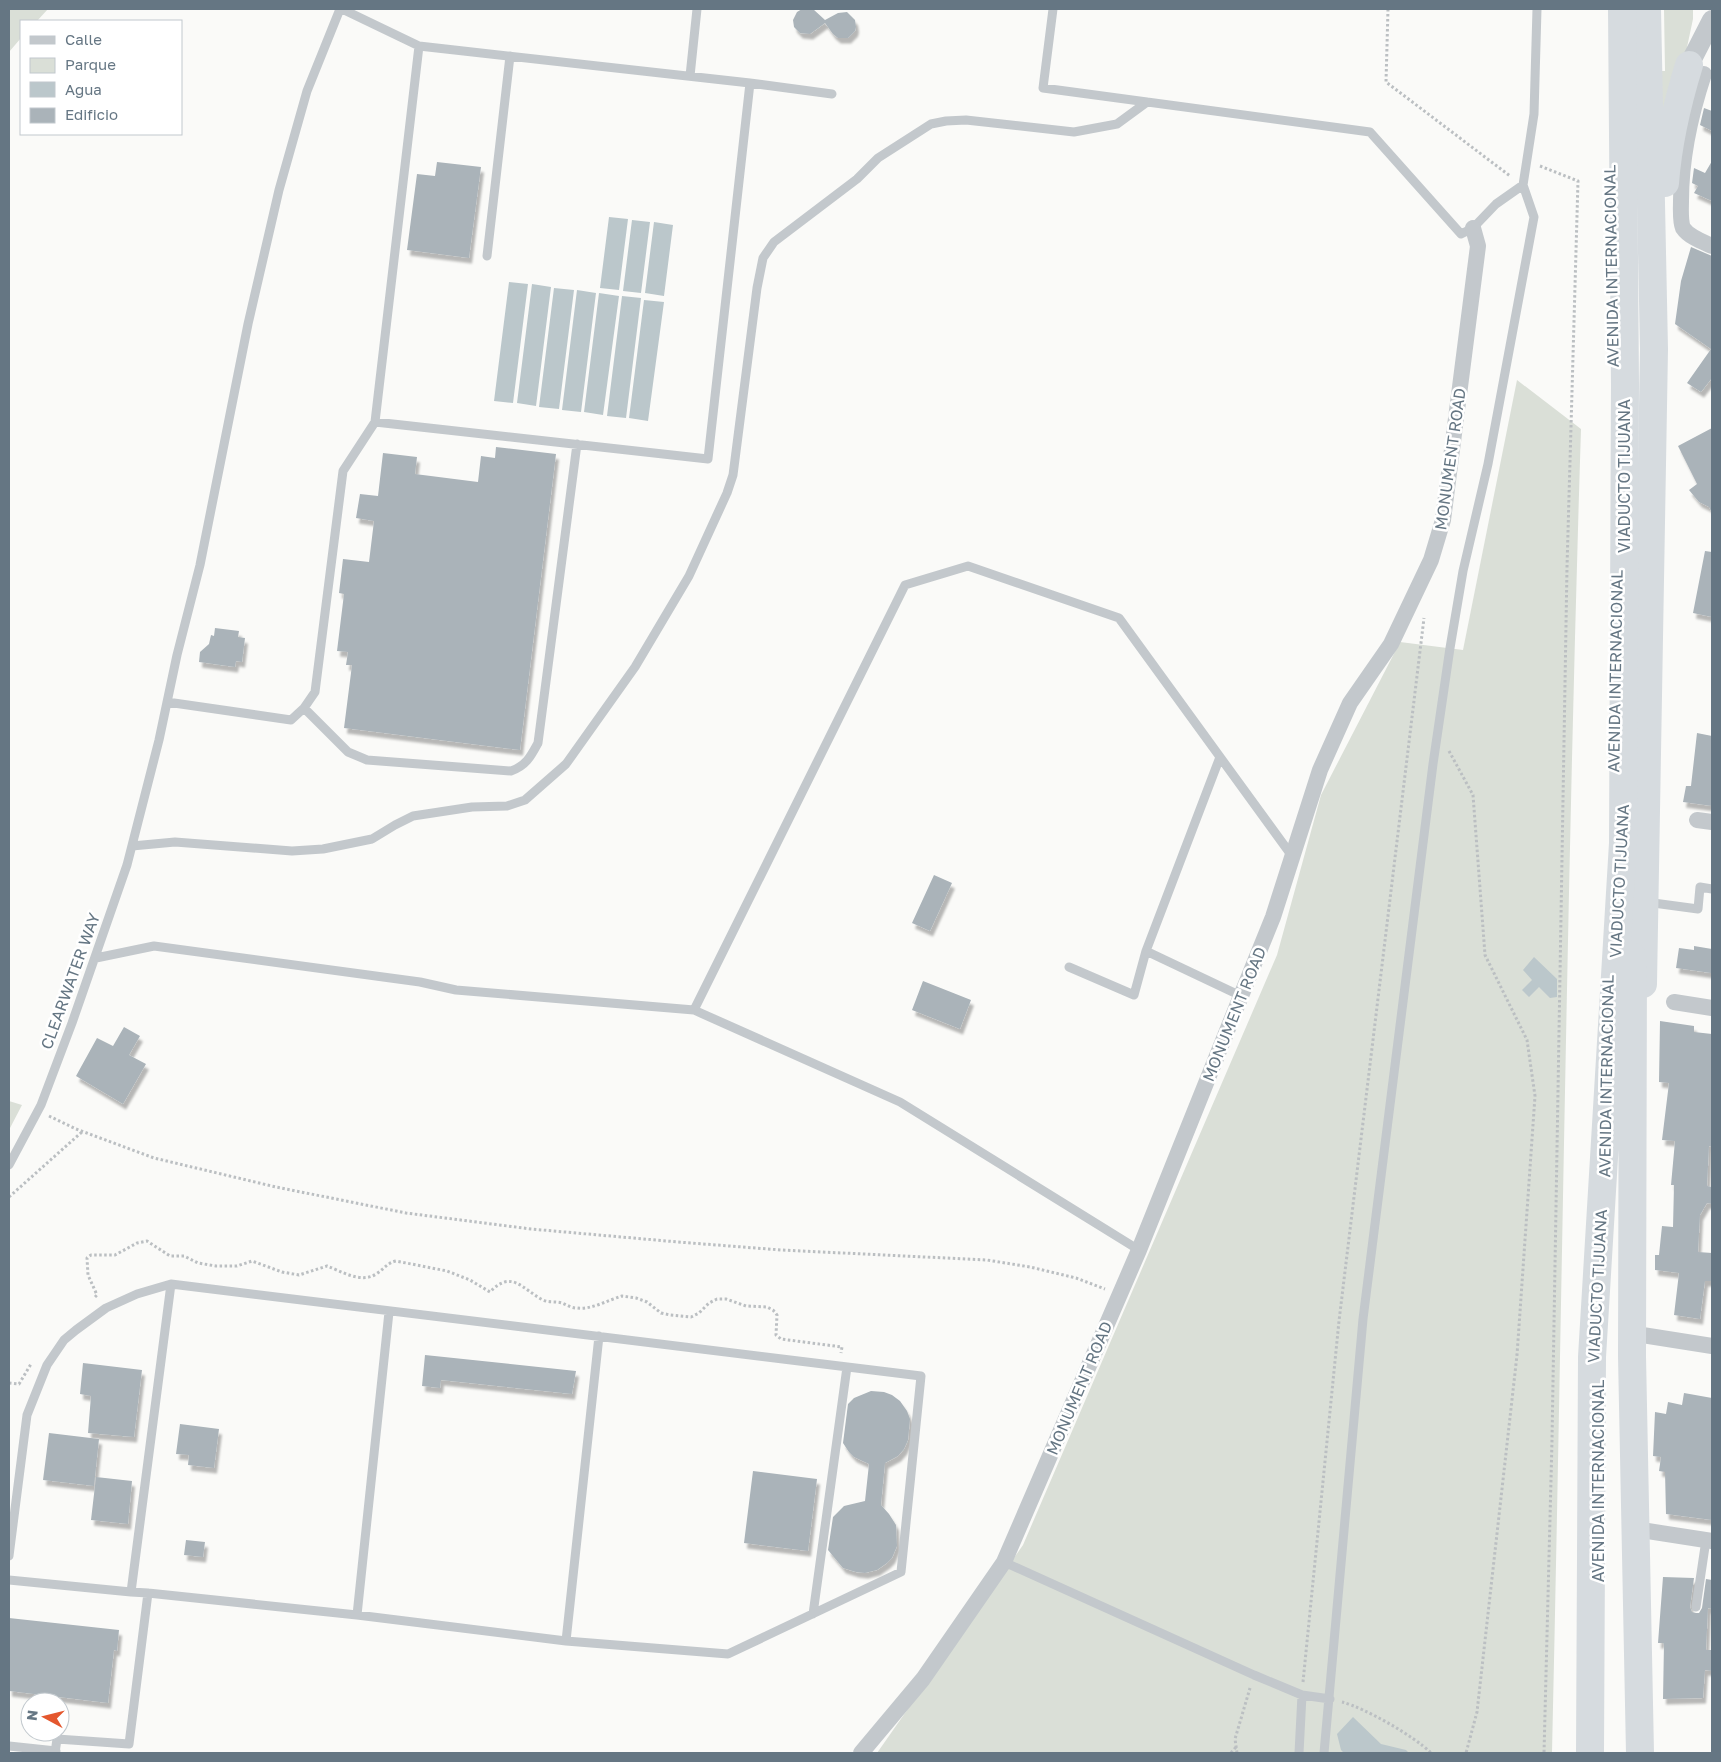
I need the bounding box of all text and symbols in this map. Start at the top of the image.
legend [20,20,182,135]
text: Calle [65,30,102,48]
text: Parque [65,55,116,73]
text: Agua [65,80,102,98]
text: Edificio [65,105,118,123]
street label: AVENIDA INTERNACIONAL [1599,165,1623,367]
street label: MONUMENT ROAD [1430,387,1470,531]
street label: VIADUCTO TIJUANA [1614,399,1634,553]
street label: AVENIDA INTERNACIONAL [1603,570,1627,772]
street label: VIADUCTO TIJUANA [1605,803,1633,958]
street label: CLEARWATER WAY [36,909,104,1052]
street label: MONUMENT ROAD [1198,944,1270,1084]
street label: AVENIDA INTERNACIONAL [1594,975,1618,1177]
street label: VIADUCTO TIJUANA [1583,1208,1611,1363]
street label: MONUMENT ROAD [1042,1318,1116,1458]
street label: AVENIDA INTERNACIONAL [1588,1380,1608,1582]
north arrow [20,1692,70,1742]
text: N [23,1709,41,1722]

